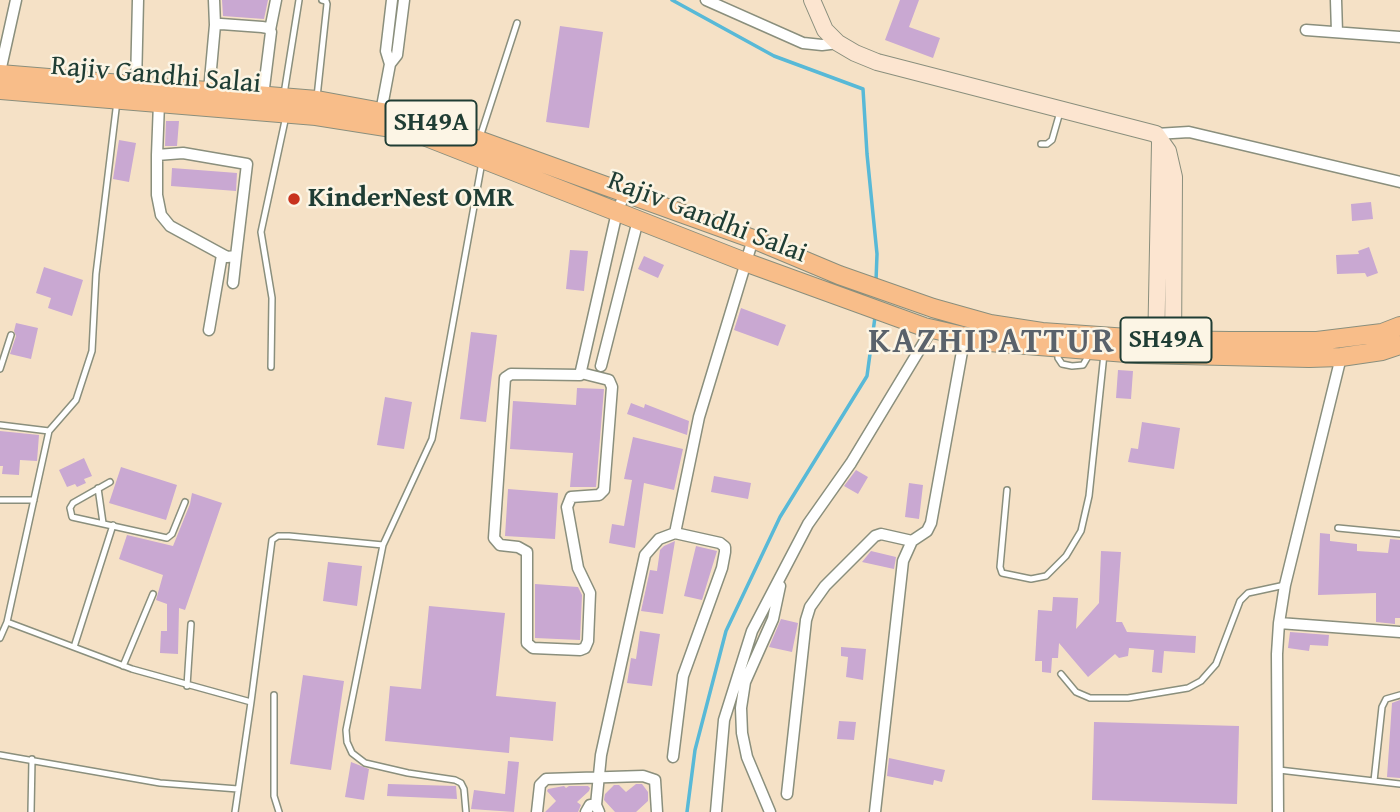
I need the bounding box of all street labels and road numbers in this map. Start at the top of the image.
street label: Rajiv Gandhi Salai [50,50,262,102]
road number: SH49A [386,100,476,146]
street label: Rajiv Gandhi Salai [603,165,811,271]
road number: SH49A [1120,318,1212,362]

